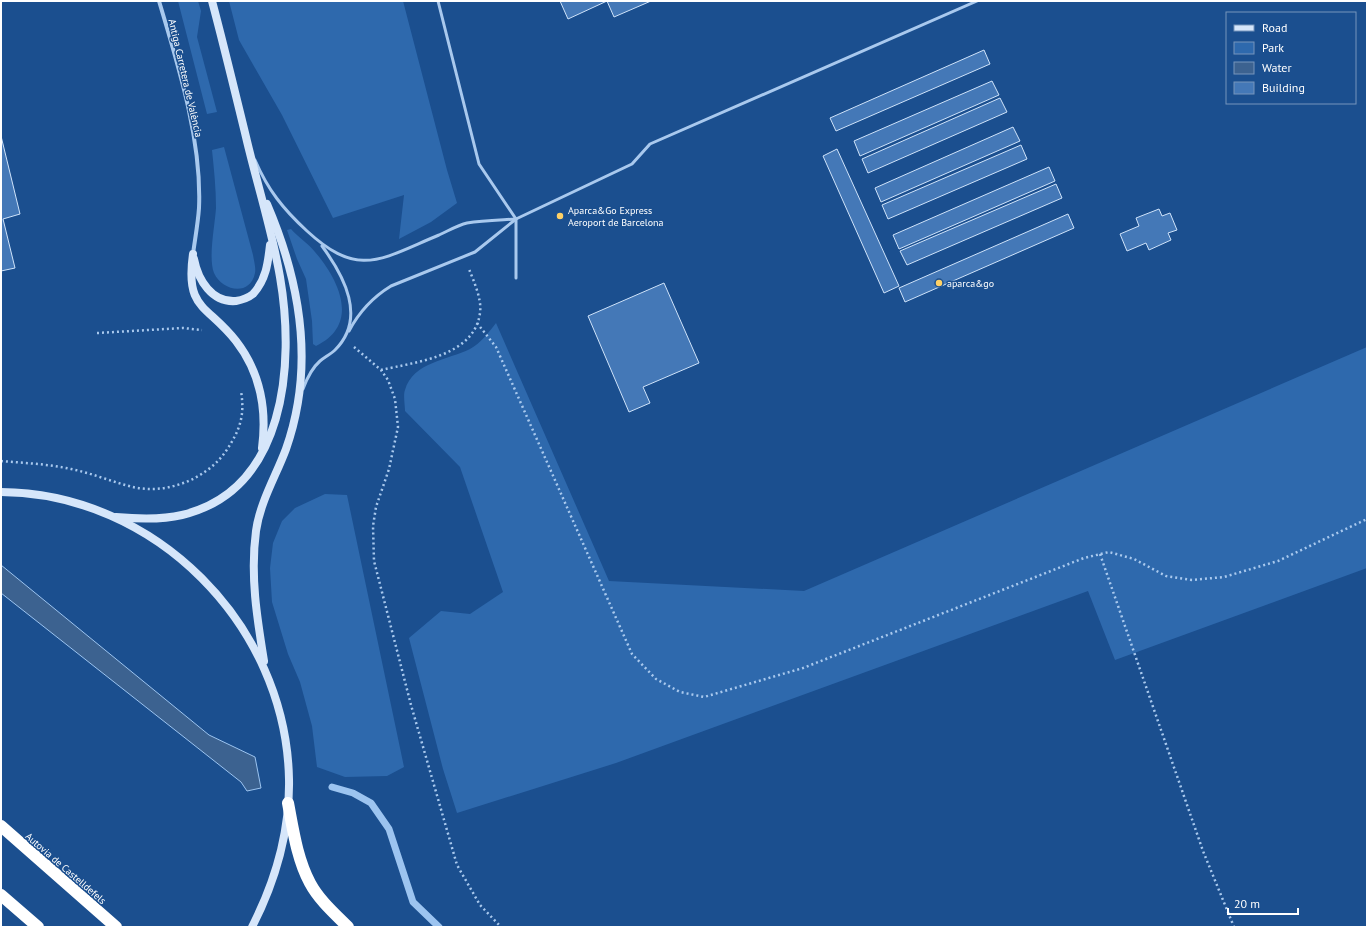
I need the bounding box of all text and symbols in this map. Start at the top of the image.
legend [1226,12,1356,104]
street label: Antiga Carretera de València [166,18,205,138]
text: Road [1262,20,1287,35]
text: Park [1262,40,1284,55]
text: Water [1262,60,1292,75]
text: Building [1262,80,1305,95]
place label: Aparca&Go Express Aeroport de Barcelona [568,204,664,229]
marker: Aparca&Go Express Aeroport de Barcelona [555,211,565,221]
place label: aparca&go [947,277,994,290]
marker: aparca&go [934,278,944,288]
street label: Autovia de Castelldefels [23,830,109,907]
scale bar [1228,890,1298,916]
text: 20 m [1234,896,1260,911]

